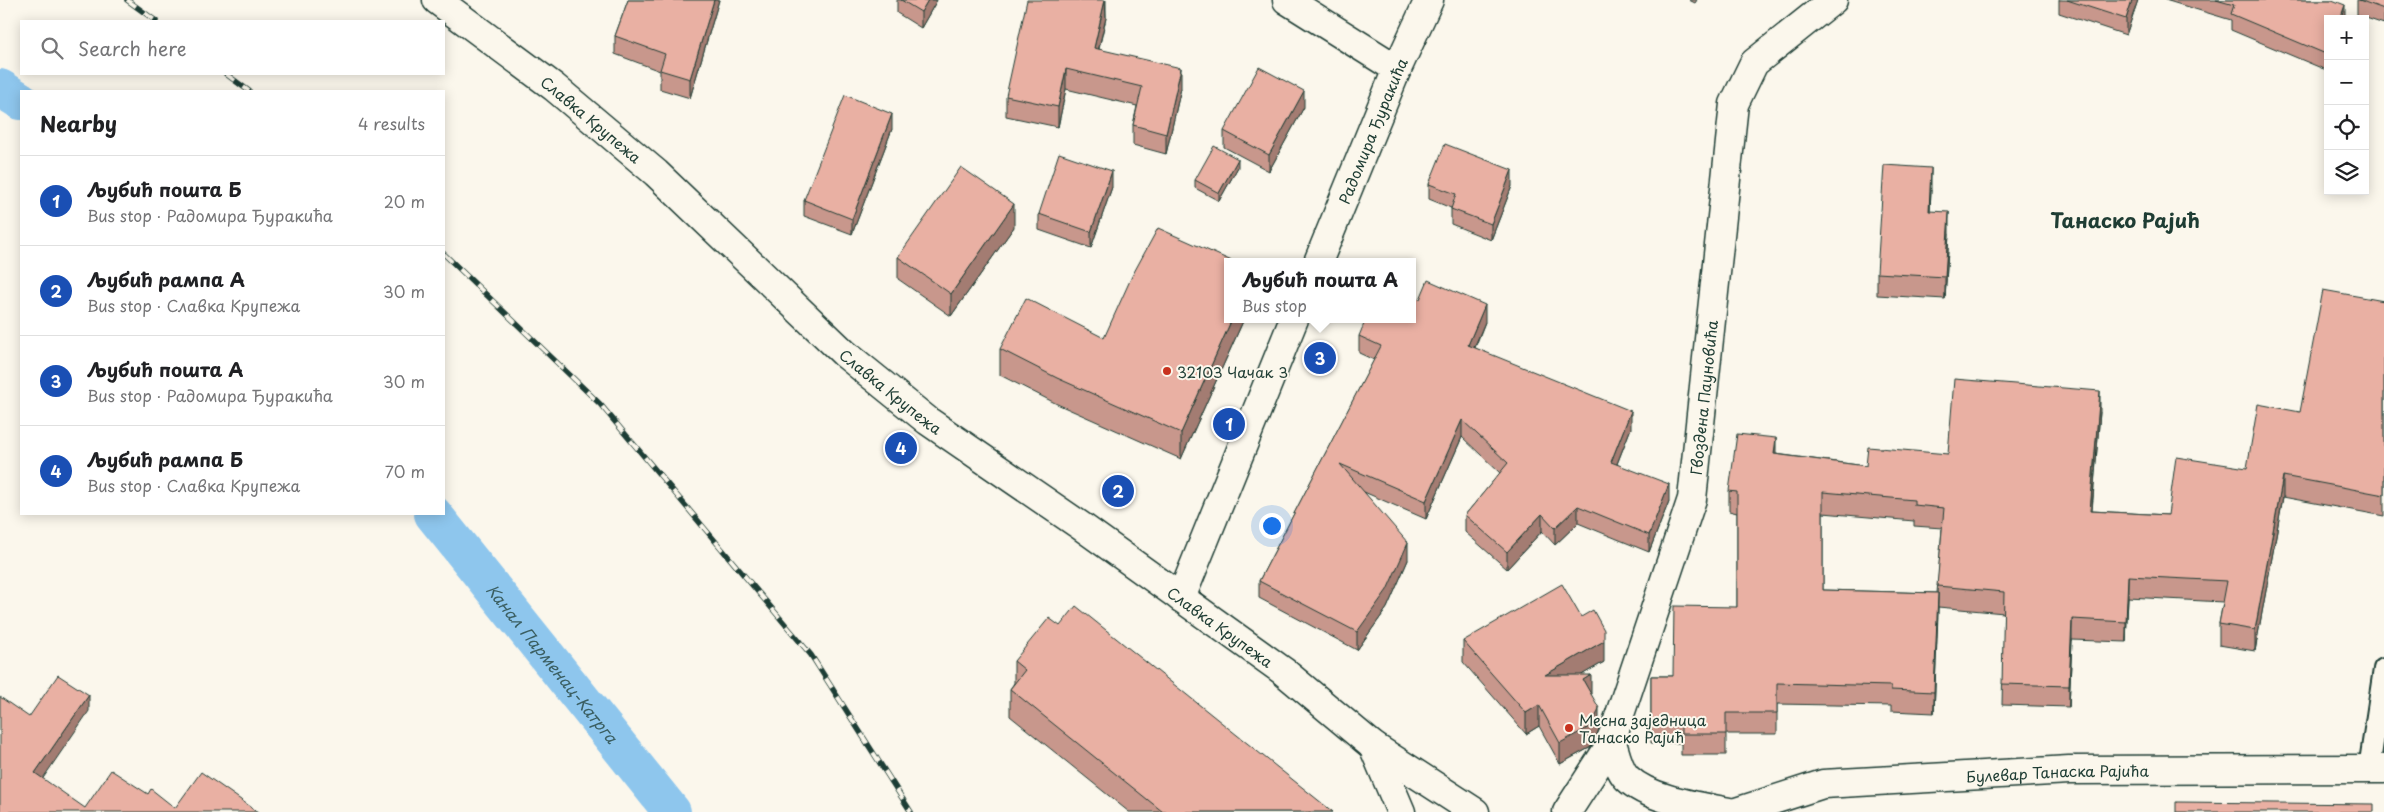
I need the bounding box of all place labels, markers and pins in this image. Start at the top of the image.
pin: 3 [1304,339,1336,377]
place label: 32103 Чачак 3 [1177,360,1288,383]
marker: 32103 Чачак 3 [1161,365,1173,377]
pin: 1 [1213,405,1245,443]
pin: 4 [885,429,917,467]
pin: 2 [1102,472,1134,510]
place label: Месна заједница Танаско Рајић [1579,708,1707,748]
marker: Месна заједница Танаско Рајић [1563,722,1575,734]

